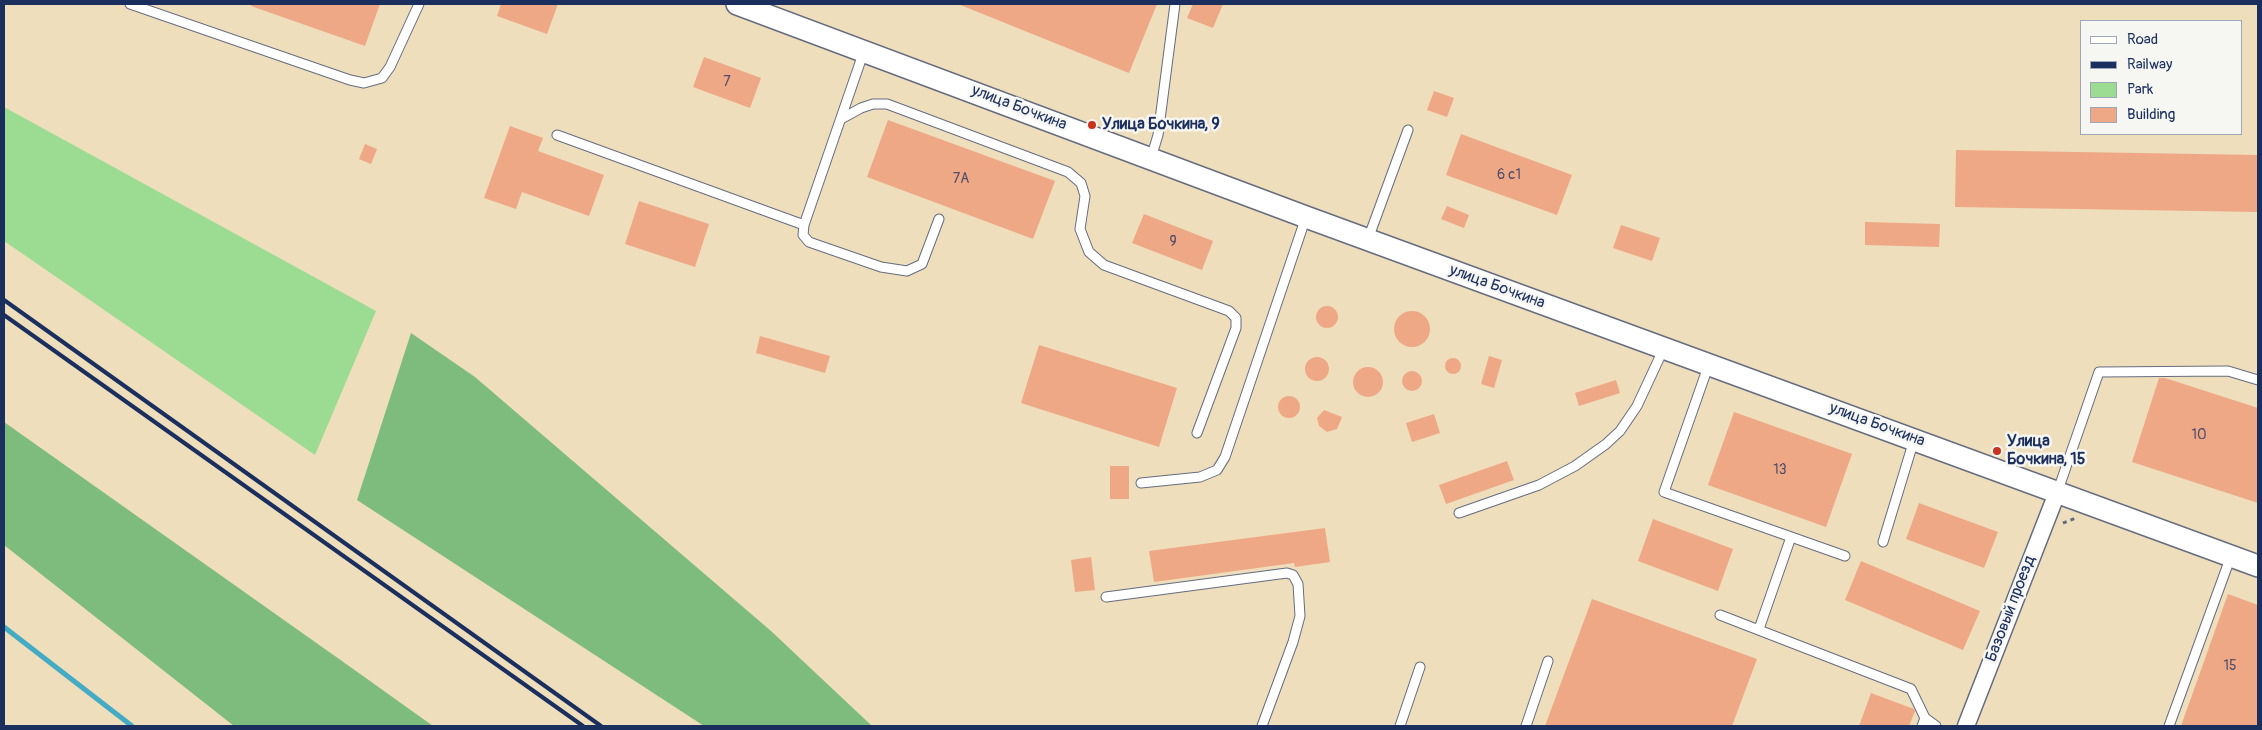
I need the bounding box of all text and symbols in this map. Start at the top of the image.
legend [2080,20,2242,135]
text: Road [2127,30,2158,49]
text: Railway [2127,55,2172,74]
house number: 7 [723,74,731,90]
text: Park [2127,80,2153,99]
street label: улица Бочкина [969,81,1069,135]
text: Building [2127,105,2175,124]
place label: Улица Бочкина, 9 [1102,115,1220,135]
marker: Улица Бочкина, 9 [1086,119,1098,131]
house number: 6 с1 [1497,167,1521,183]
house number: 7А [953,171,969,187]
house number: 9 [1169,234,1177,250]
street label: улица Бочкина [1447,261,1547,313]
street label: улица Бочкина [1827,399,1927,451]
house number: 10 [2191,427,2207,443]
place label: Улица Бочкина, 15 [2007,432,2085,470]
marker: Улица Бочкина, 15 [1991,445,2003,457]
house number: 13 [1773,462,1787,478]
street label: Базовый проезд [1982,553,2040,665]
house number: 15 [2223,658,2237,674]

